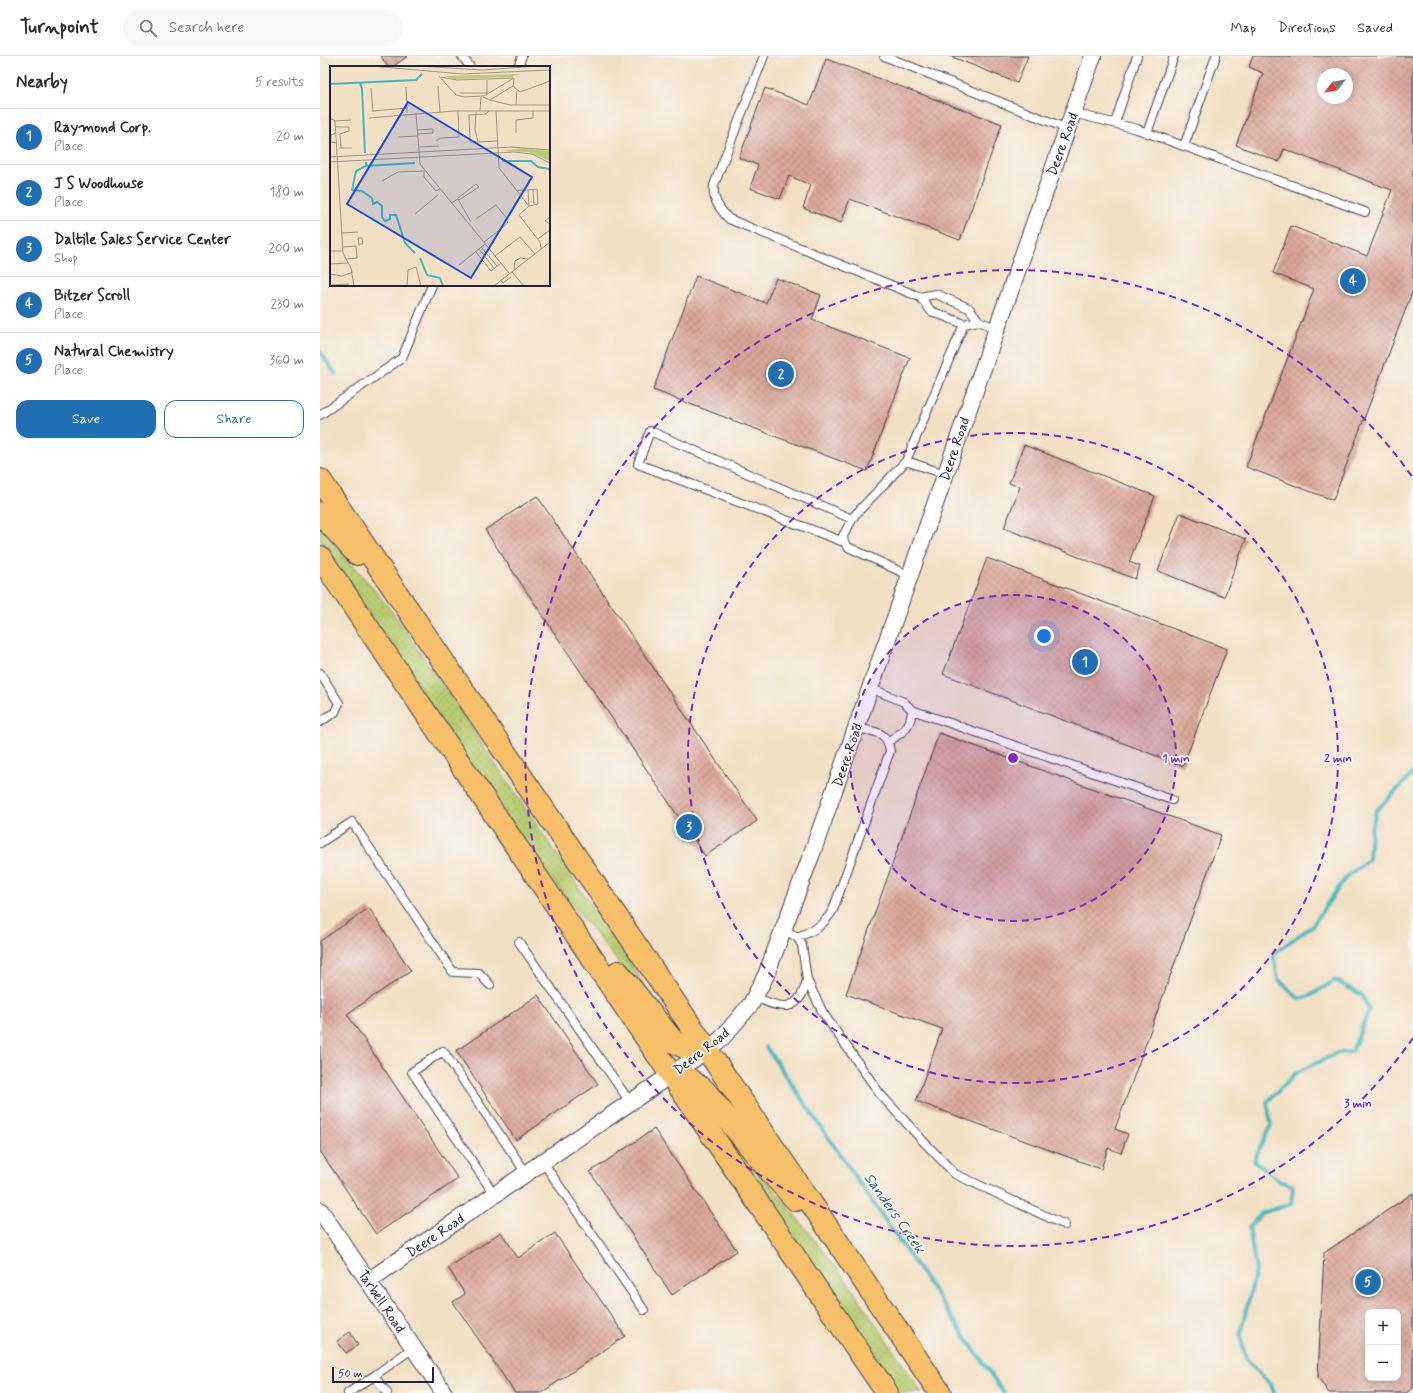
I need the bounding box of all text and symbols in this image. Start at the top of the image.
search box [123,10,403,46]
text: Turnpoint [20,15,99,40]
icon: search [137,17,159,39]
text: Search here [169,18,244,38]
text: Map [1230,19,1256,37]
text: Directions [1278,19,1336,37]
text: Saved [1358,19,1393,37]
inset map [330,66,550,286]
north arrow [1317,68,1353,104]
text: Nearby [16,71,68,93]
text: 5 results [255,74,304,91]
street label: Deere Road [1043,110,1083,179]
text: Raymond Corp. [54,118,151,138]
text: 1 [26,128,32,145]
text: 20 m [276,128,304,145]
text: Place [54,138,83,155]
text: J S Woodhouse [54,174,144,194]
text: 2 [26,184,32,201]
text: 180 m [269,184,304,201]
text: Place [54,194,83,211]
text: Daltile Sales Service Center [54,230,231,250]
text: 3 [26,240,32,257]
text: 200 m [269,240,304,257]
text: Shop [54,250,78,267]
pin: 4 [1340,266,1366,296]
text: Bitzer Scroll [54,286,130,306]
text: 4 [25,296,33,313]
text: 230 m [270,296,304,313]
text: Place [54,306,83,323]
text: Natural Chemistry [54,342,174,362]
text: 5 [25,352,33,369]
text: 360 m [269,352,304,369]
pin: 2 [768,359,794,389]
text: Place [54,362,83,379]
button: Save [16,400,156,438]
button: Share [164,400,304,438]
street label: Deere Road [936,415,974,484]
your location [1034,626,1054,646]
pin: 1 [1072,647,1098,677]
street label: Deere Road [829,721,867,790]
centre of rings [1006,751,1020,765]
text: 1 min [1162,751,1190,767]
text: 2 min [1324,751,1352,767]
pin: 3 [676,812,702,842]
street label: Deere Road [670,1024,733,1079]
text: 3 min [1344,1096,1372,1112]
water label: Sanders Creek [859,1169,930,1258]
street label: Deere Road [403,1210,468,1262]
street label: Tarbell Road [354,1267,409,1337]
pin: 5 [1355,1267,1381,1297]
map controls [1365,1309,1401,1381]
button: + [1365,1309,1401,1345]
button: − [1365,1345,1401,1381]
scale bar [332,1365,434,1384]
text: 50 m [338,1367,363,1381]

